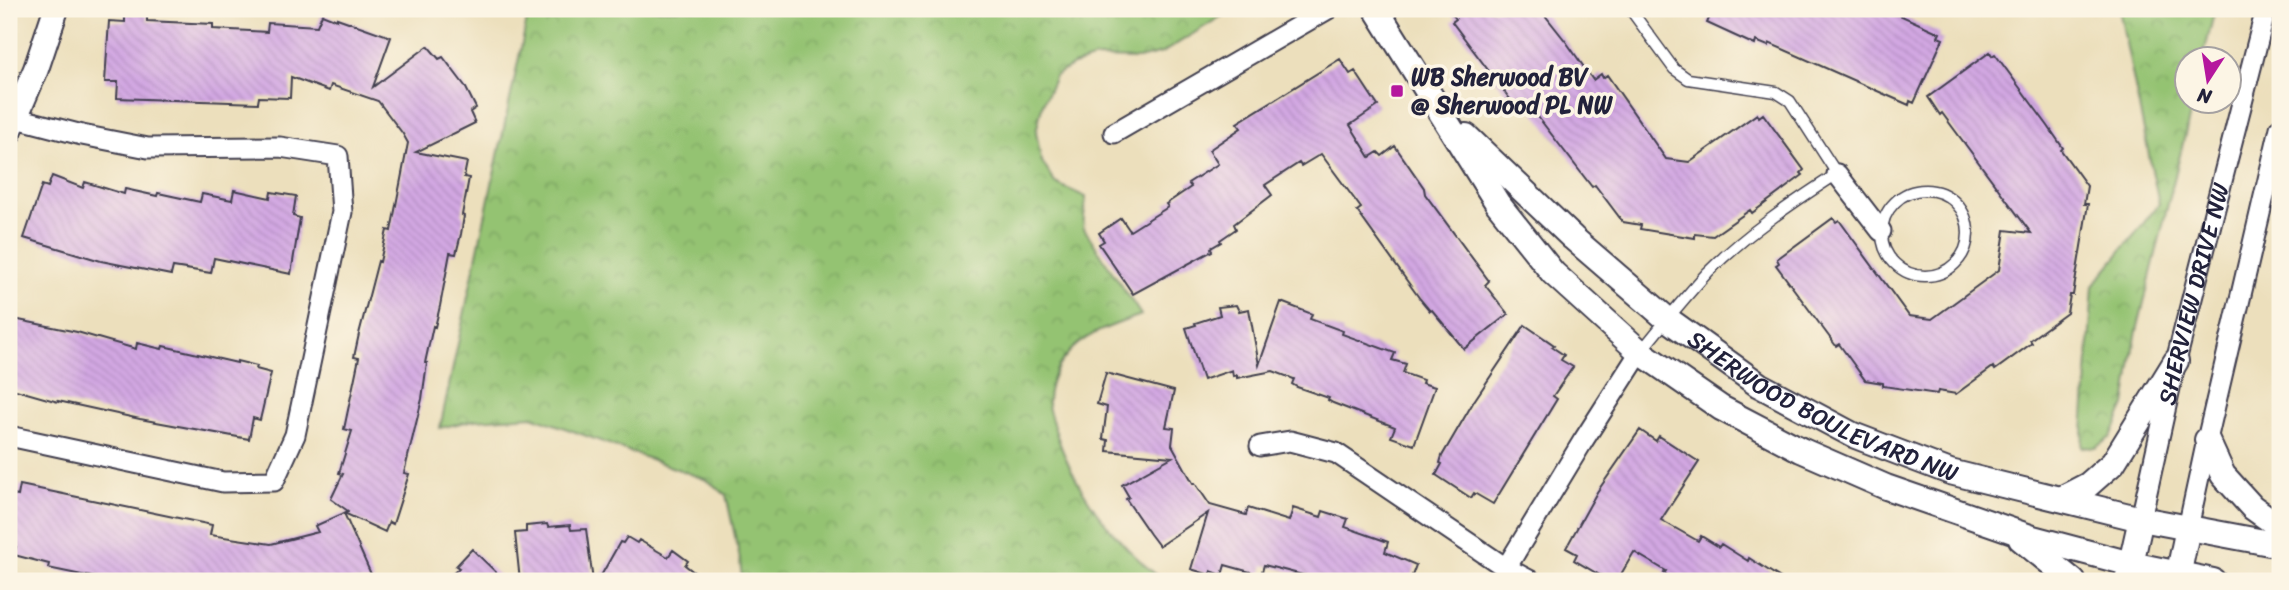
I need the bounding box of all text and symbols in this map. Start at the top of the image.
north arrow [2174,46,2244,116]
place label: WB Sherwood BV @ Sherwood PL NW [1411,56,1614,126]
text: N [2194,78,2215,114]
marker: WB Sherwood BV @ Sherwood PL NW [1389,83,1405,99]
street label: SHERVIEW DRIVE NW [2146,178,2242,409]
street label: SHERWOOD BOULEVARD NW [1678,319,1965,494]

